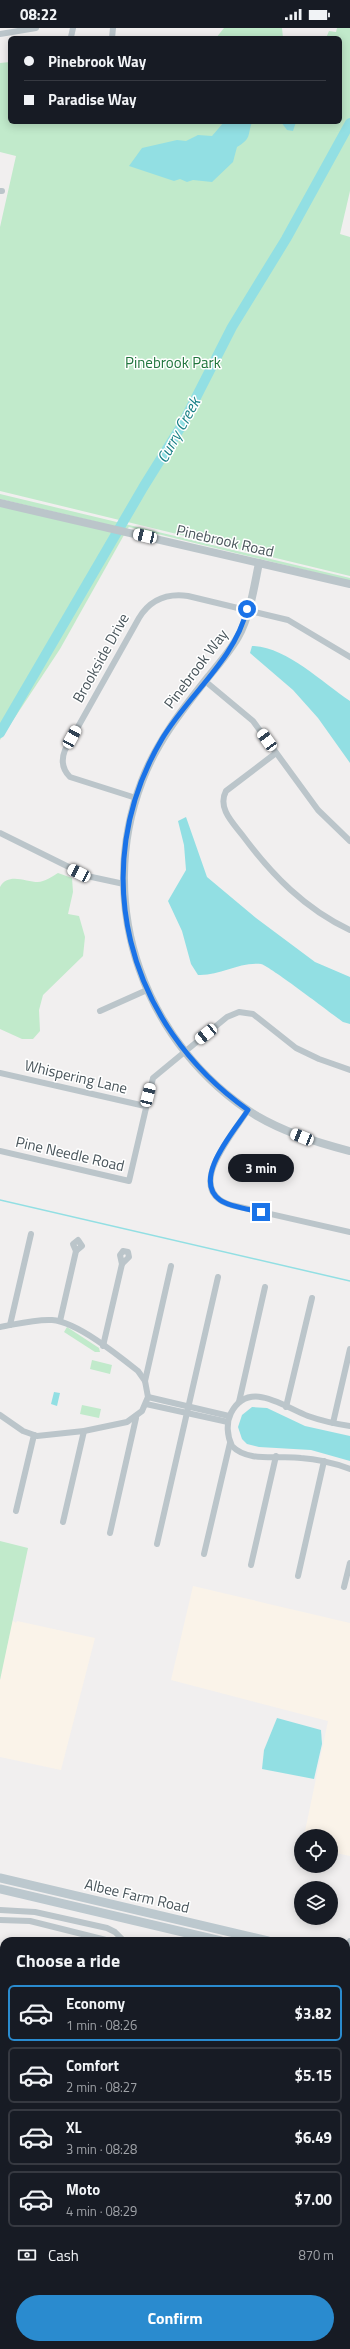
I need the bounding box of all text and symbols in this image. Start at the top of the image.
text: 08:22 [20,3,57,26]
text: Pinebrook Way [48,50,146,73]
text: Paradise Way [48,88,137,111]
park label: Pinebrook Park [125,351,221,374]
water label: Curry Creek [150,391,207,467]
street label: Pinebrook Road [174,518,276,563]
car [132,527,158,545]
route start [238,600,256,618]
street label: Brookside Drive [66,609,135,707]
street label: Pinebrook Way [158,624,233,713]
car [61,724,83,750]
car [255,727,279,753]
car [66,862,92,884]
car [193,1022,219,1046]
street label: Whispering Lane [22,1054,130,1100]
car [139,1082,157,1108]
car [289,1127,315,1147]
street label: Pine Needle Road [13,1130,127,1177]
callout: 3 min [228,1154,294,1182]
text: 3 min [245,1158,277,1178]
route end [252,1203,270,1221]
map controls [294,1829,338,1925]
button: locate [294,1829,338,1873]
street label: Albee Farm Road [82,1872,192,1919]
button: layers [294,1881,338,1925]
text: Choose a ride [16,1947,120,1974]
text: Economy [66,1992,125,2015]
icon: car [18,1995,54,2031]
text: $3.82 [295,2002,332,2025]
text: 1 min · 08:26 [66,2015,137,2035]
text: Comfort [66,2054,119,2077]
icon: car [18,2057,54,2093]
text: $5.15 [295,2064,332,2087]
text: 2 min · 08:27 [66,2077,137,2097]
text: XL [66,2116,82,2139]
icon: car [18,2119,54,2155]
text: $6.49 [295,2126,332,2149]
text: 3 min · 08:28 [66,2139,137,2159]
text: Moto [66,2178,100,2201]
icon: car [18,2181,54,2217]
text: $7.00 [295,2188,332,2211]
text: 4 min · 08:29 [66,2201,137,2221]
icon: cash [16,2244,38,2266]
text: Cash [48,2244,79,2267]
text: 870 m [298,2245,334,2265]
button: Confirm [16,2295,334,2341]

